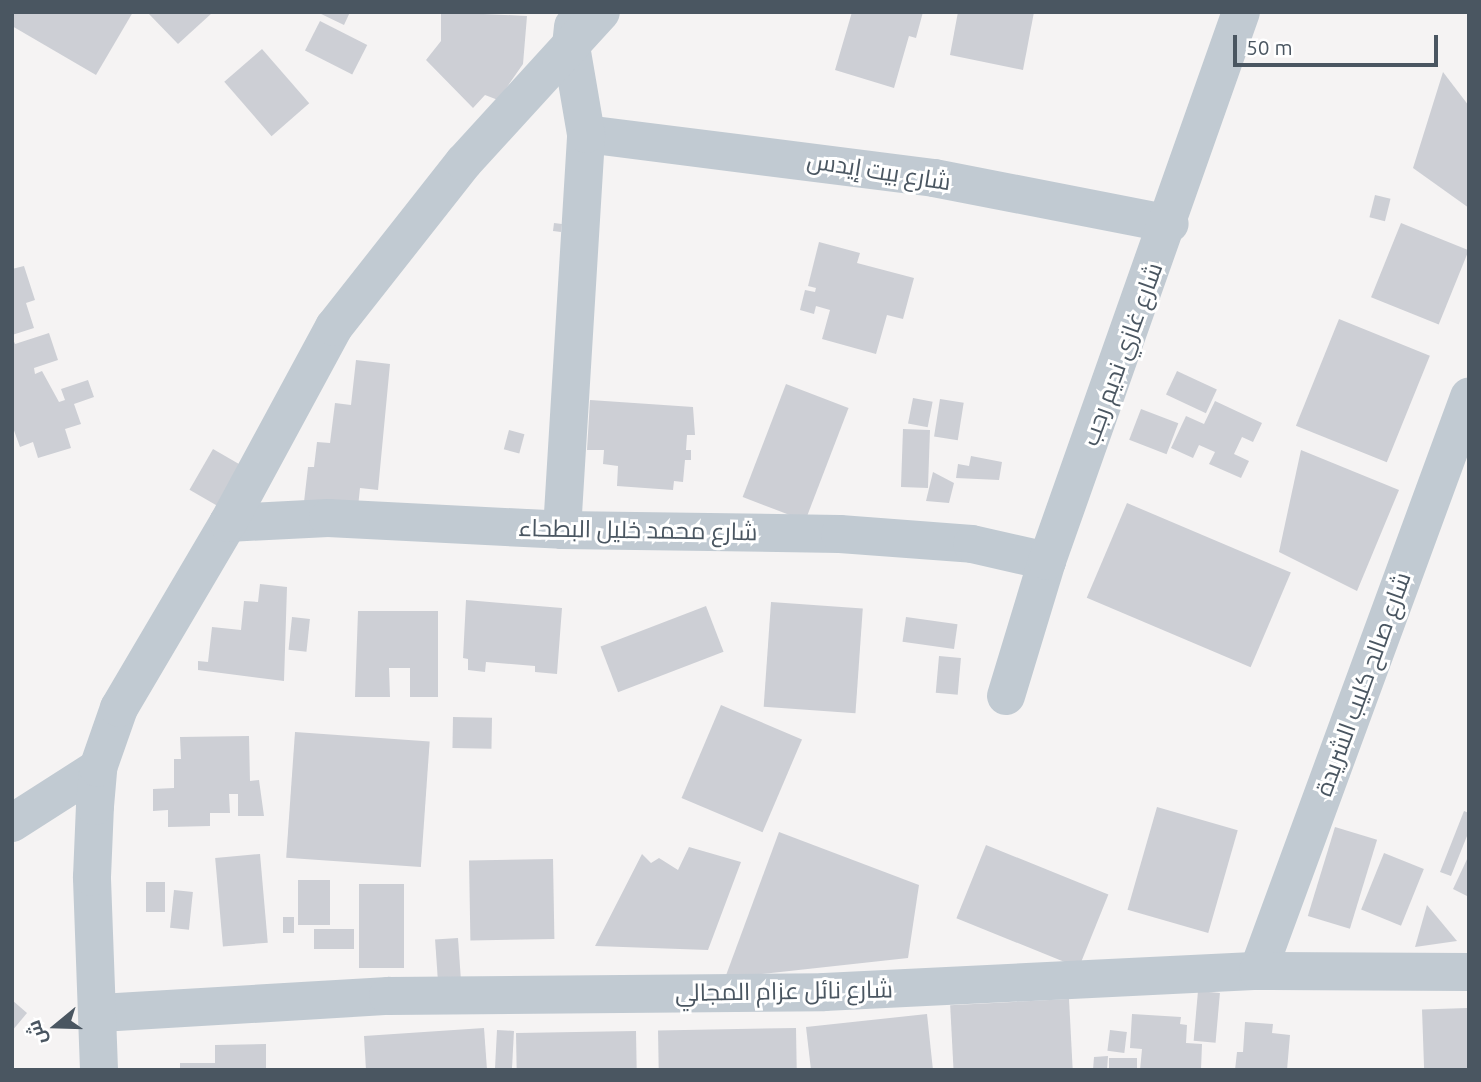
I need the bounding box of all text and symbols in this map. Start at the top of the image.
scale bar [1236,21,1441,65]
text: 50 m [1246,35,1293,59]
street label: شارع بيت إيدس [805,145,953,197]
street label: شارع غازي نديم رجب [1075,258,1169,450]
street label: شارع محمد خليل البطحاء [518,514,758,546]
street label: شارع صالح كليب الشريدة [1309,568,1417,800]
street label: شارع نائل عزام المجالي [675,975,893,1007]
north arrow [21,991,91,1061]
text: ش [22,1018,51,1048]

